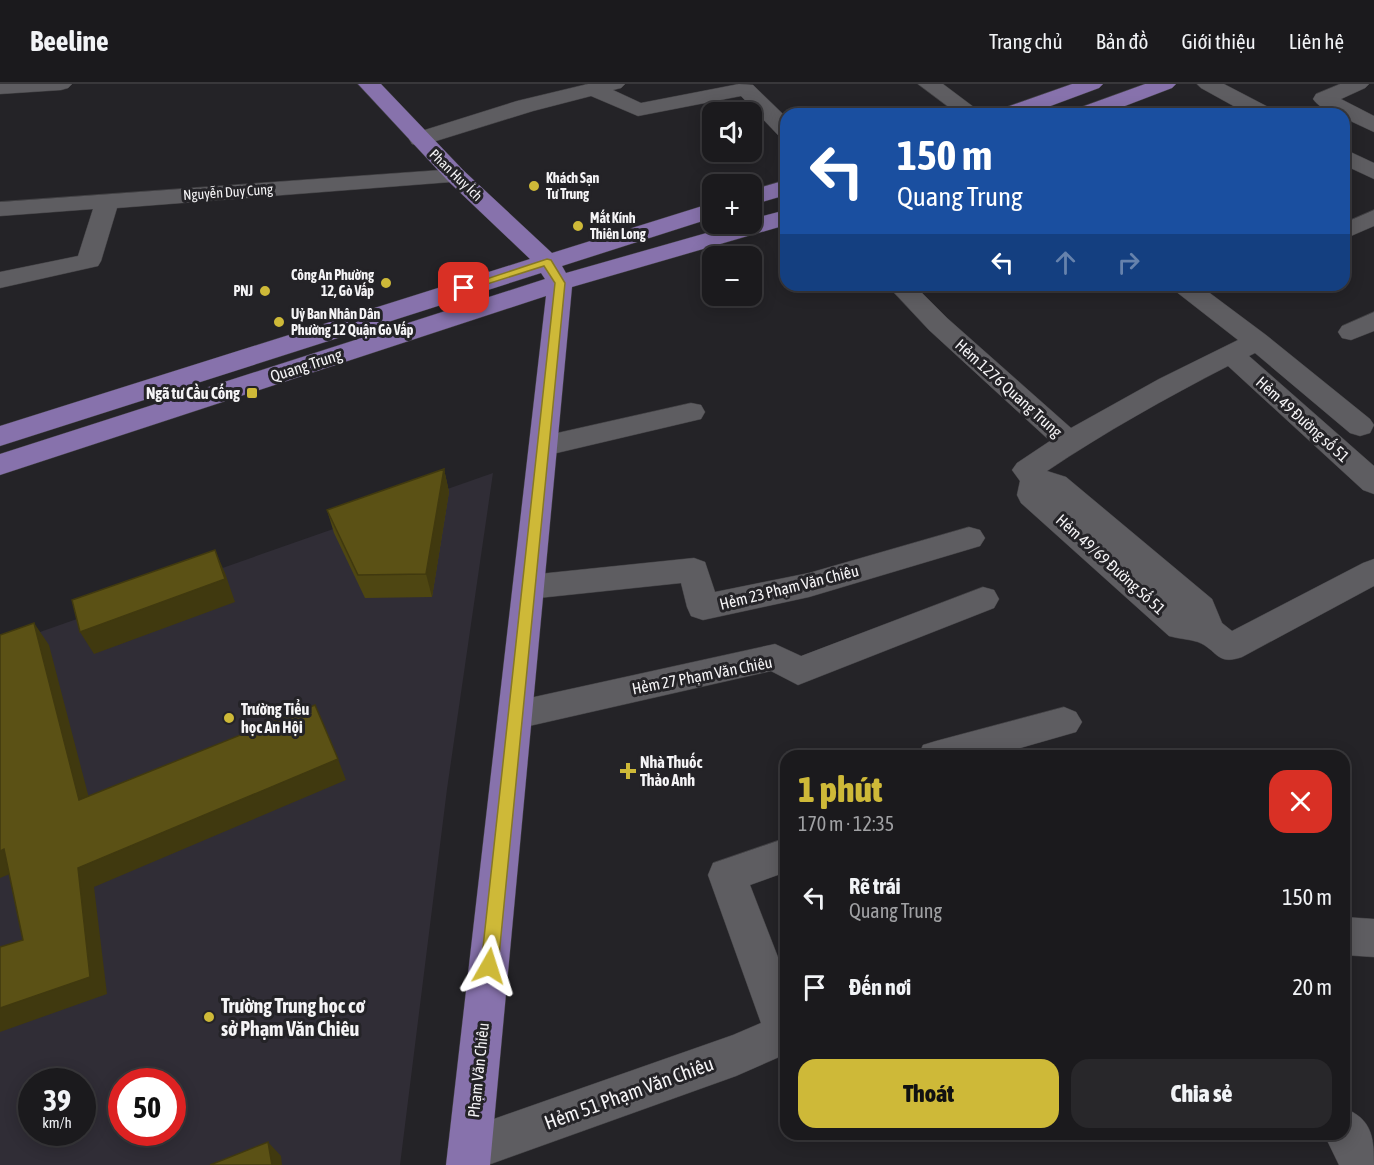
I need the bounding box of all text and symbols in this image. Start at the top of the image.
text: Beeline [30,25,109,57]
text: Trang chủ [989,29,1063,53]
text: Bản đồ [1096,29,1148,53]
text: Giới thiệu [1181,29,1256,53]
text: Liên hệ [1289,29,1344,53]
map controls [702,102,762,306]
button: sound [702,102,762,162]
text: 150 m [897,131,992,179]
icon: left [798,132,876,210]
street label: Phan Huy Ích [426,146,486,204]
place label: Khách Sạn Tư Trung [546,170,599,202]
button: + [702,174,762,234]
marker: Khách Sạn Tư Trung [527,179,541,193]
street label: Nguyễn Duy Cung [183,181,273,203]
text: Quang Trung [897,181,1023,212]
place label: Mắt Kính Thiên Long [590,209,647,242]
marker: Mắt Kính Thiên Long [571,219,585,233]
button: − [702,246,762,306]
icon: left [986,246,1019,279]
icon: ahead [1049,246,1082,279]
icon: right [1112,246,1145,279]
pin [438,262,489,313]
place label: Công An Phường 12, Gò Vấp [291,267,375,299]
icon: arrive [447,271,480,304]
marker: Công An Phường 12, Gò Vấp [379,276,393,290]
place label: PNJ [233,283,253,299]
marker: PNJ [258,284,272,298]
place label: Uỷ Ban Nhân Dân Phường 12 Quận Gò Vấp [291,306,414,338]
marker: Uỷ Ban Nhân Dân Phường 12 Quận Gò Vấp [272,315,286,329]
street label: Hẻm 1276 Quang Trung [951,335,1066,441]
street label: Quang Trung [268,345,345,386]
street label: Hẻm 49 Đường số 51 [1252,372,1354,466]
place label: Ngã tư Cầu Cống [146,383,240,402]
marker: Ngã tư Cầu Cống [245,386,259,400]
street label: Hẻm 49/69 Đường Số 51 [1052,510,1170,618]
street label: Hẻm 23 Phạm Văn Chiêu [718,561,860,613]
street label: Hẻm 27 Phạm Văn Chiêu [630,653,774,697]
place label: Trường Tiểu học An Hội [241,699,310,736]
marker: Trường Tiểu học An Hội [222,711,236,725]
place label: Nhà Thuốc Thảo Anh [640,752,703,789]
marker: Nhà Thuốc Thảo Anh [621,764,635,778]
text: 1 phút [798,768,882,810]
button: close [1269,770,1332,833]
text: 170 m · 12:35 [798,812,894,835]
text: Rẽ trái [849,873,901,899]
icon: left [798,881,831,914]
text: 150 m [1282,884,1332,910]
text: Quang Trung [849,899,942,922]
position arrow [457,934,521,998]
icon: arrive [798,971,831,1004]
text: Đến nơi [849,974,911,1000]
text: 20 m [1292,974,1332,1000]
place label: Trường Trung học cơ sở Phạm Văn Chiêu [221,994,365,1040]
marker: Trường Trung học cơ sở Phạm Văn Chiêu [202,1010,216,1024]
street label: Phạm Văn Chiêu [464,1022,492,1118]
street label: Hẻm 51 Phạm Văn Chiêu [541,1051,717,1134]
button: Thoát [798,1059,1059,1128]
button: Chia sẻ [1071,1059,1332,1128]
speed limit sign: 50 [108,1068,186,1146]
text: 39 [43,1083,71,1117]
text: km/h [42,1114,72,1131]

